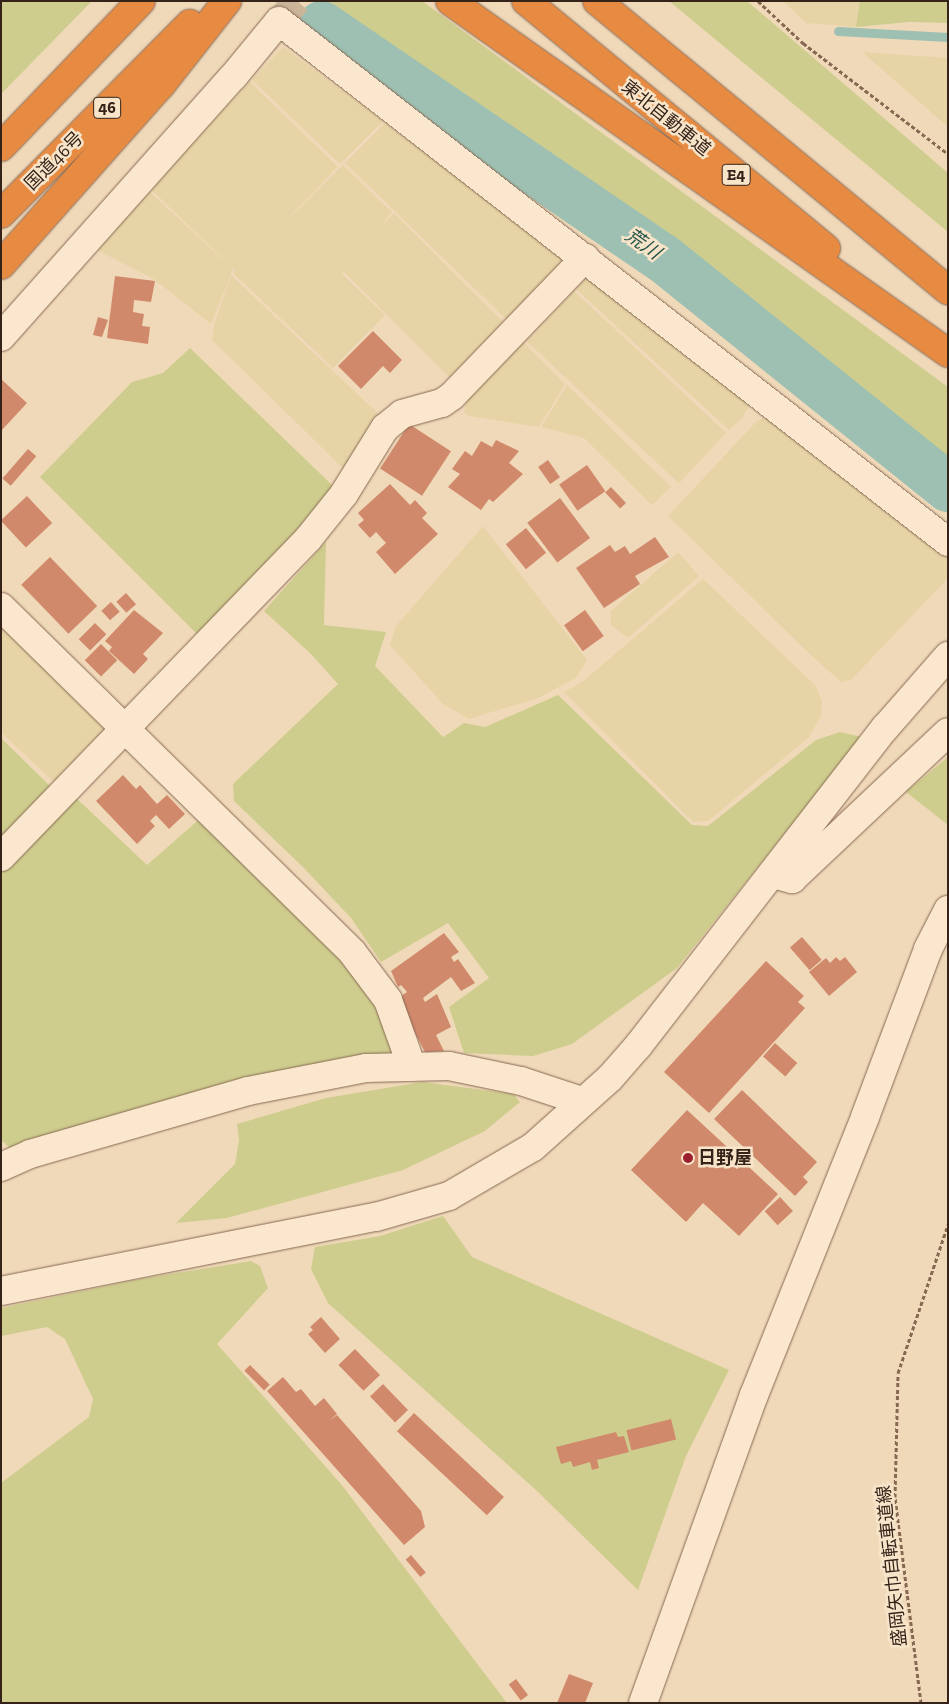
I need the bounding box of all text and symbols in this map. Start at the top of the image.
street label: 東北自動車道 [617,76,715,160]
road number: 46 [92,95,122,122]
street label: 国道46号 [20,127,88,195]
road number: E4 [721,162,751,188]
water label: 荒川 [621,224,665,264]
place label: 日野屋 [698,1147,752,1169]
marker: 日野屋 [682,1152,694,1164]
street label: 盛岡矢巾自転車道線 [873,1484,911,1648]

